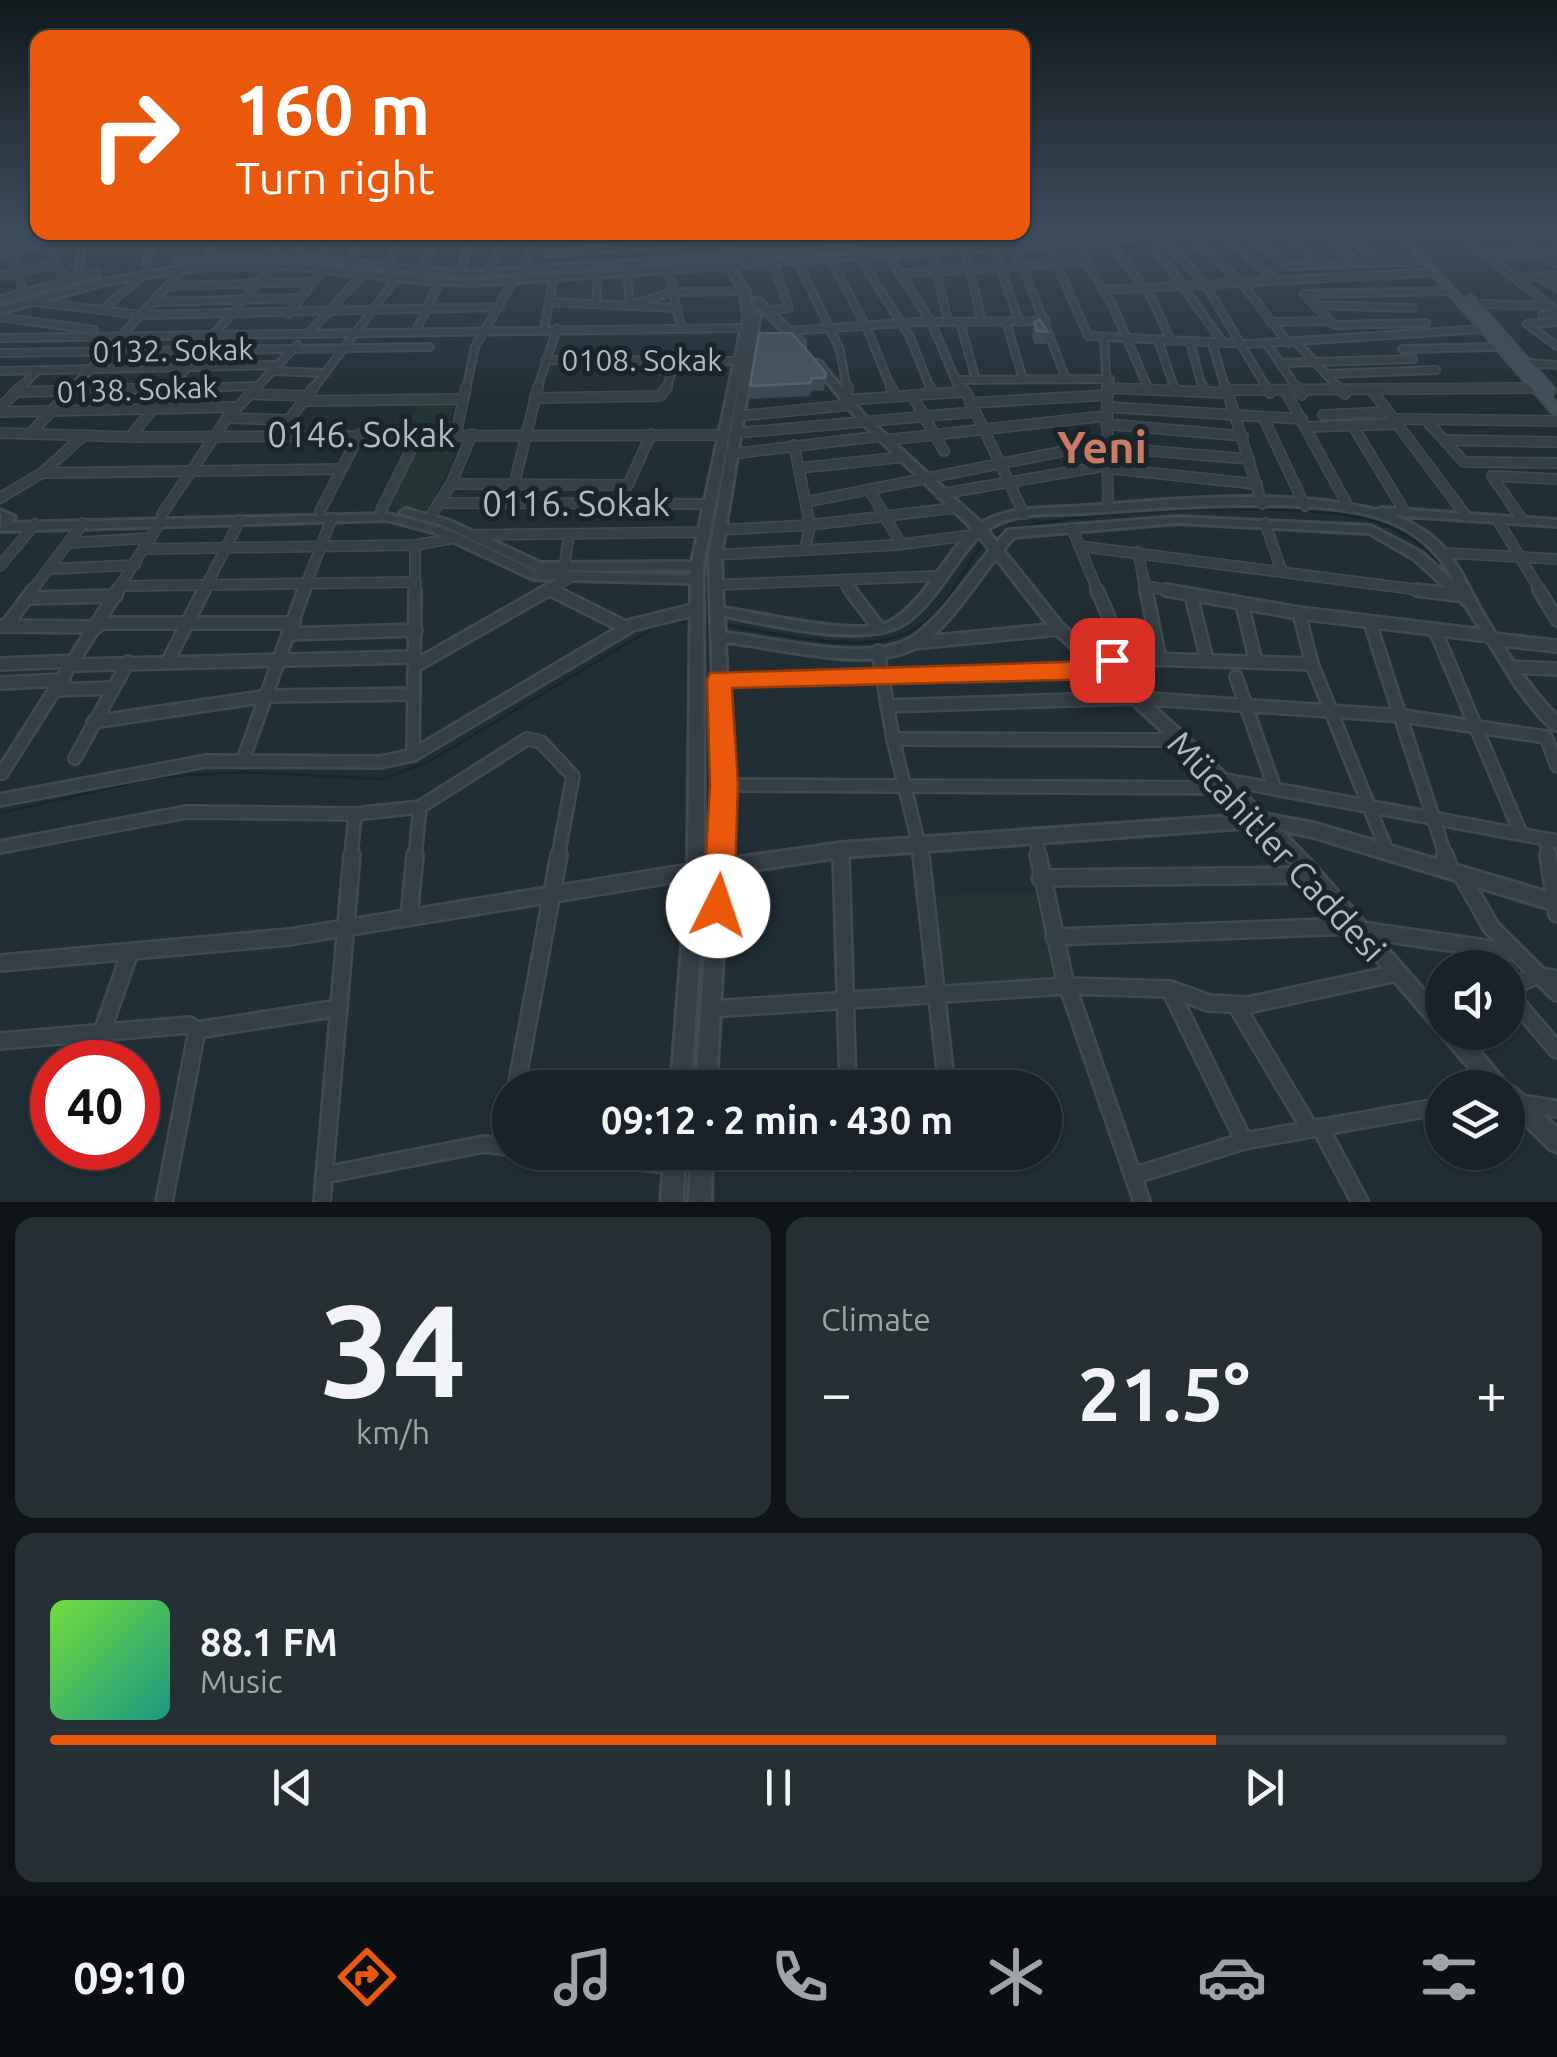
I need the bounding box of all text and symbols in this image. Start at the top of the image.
icon: right [70,70,200,200]
text: 160 m [235,70,430,148]
text: Turn right [235,152,435,203]
street label: 0132. Sokak [92,332,254,368]
street label: 0108. Sokak [562,343,722,377]
street label: 0138. Sokak [56,369,218,409]
street label: 0146. Sokak [267,414,455,454]
district label: Yeni [1057,421,1147,472]
street label: 0116. Sokak [482,483,670,523]
pin [1070,618,1155,703]
icon: arrive [1085,633,1140,688]
street label: Mücahitler Caddesi [1160,723,1394,969]
position arrow [666,854,770,958]
map controls [1425,950,1525,1170]
button: sound [1425,950,1525,1050]
speed limit sign: 40 [30,1040,160,1170]
button: layers [1425,1070,1525,1170]
text: 09:12 · 2 min · 430 m [601,1099,953,1141]
text: 34 [320,1276,466,1422]
text: Climate [821,1301,931,1337]
text: 21.5° [1078,1351,1250,1435]
text: − [821,1362,852,1423]
text: + [1476,1362,1507,1423]
text: km/h [356,1414,430,1450]
text: 88.1 FM [200,1621,338,1663]
text: Music [200,1663,283,1699]
icon: previous [265,1760,320,1815]
icon: pause [751,1760,806,1815]
icon: next [1237,1760,1292,1815]
icon: directions [332,1942,402,2012]
icon: music [548,1942,618,2012]
icon: phone [765,1942,835,2012]
icon: climate [981,1942,1051,2012]
icon: car [1197,1942,1267,2012]
icon: filters [1414,1942,1484,2012]
text: 09:10 [73,1952,186,2003]

